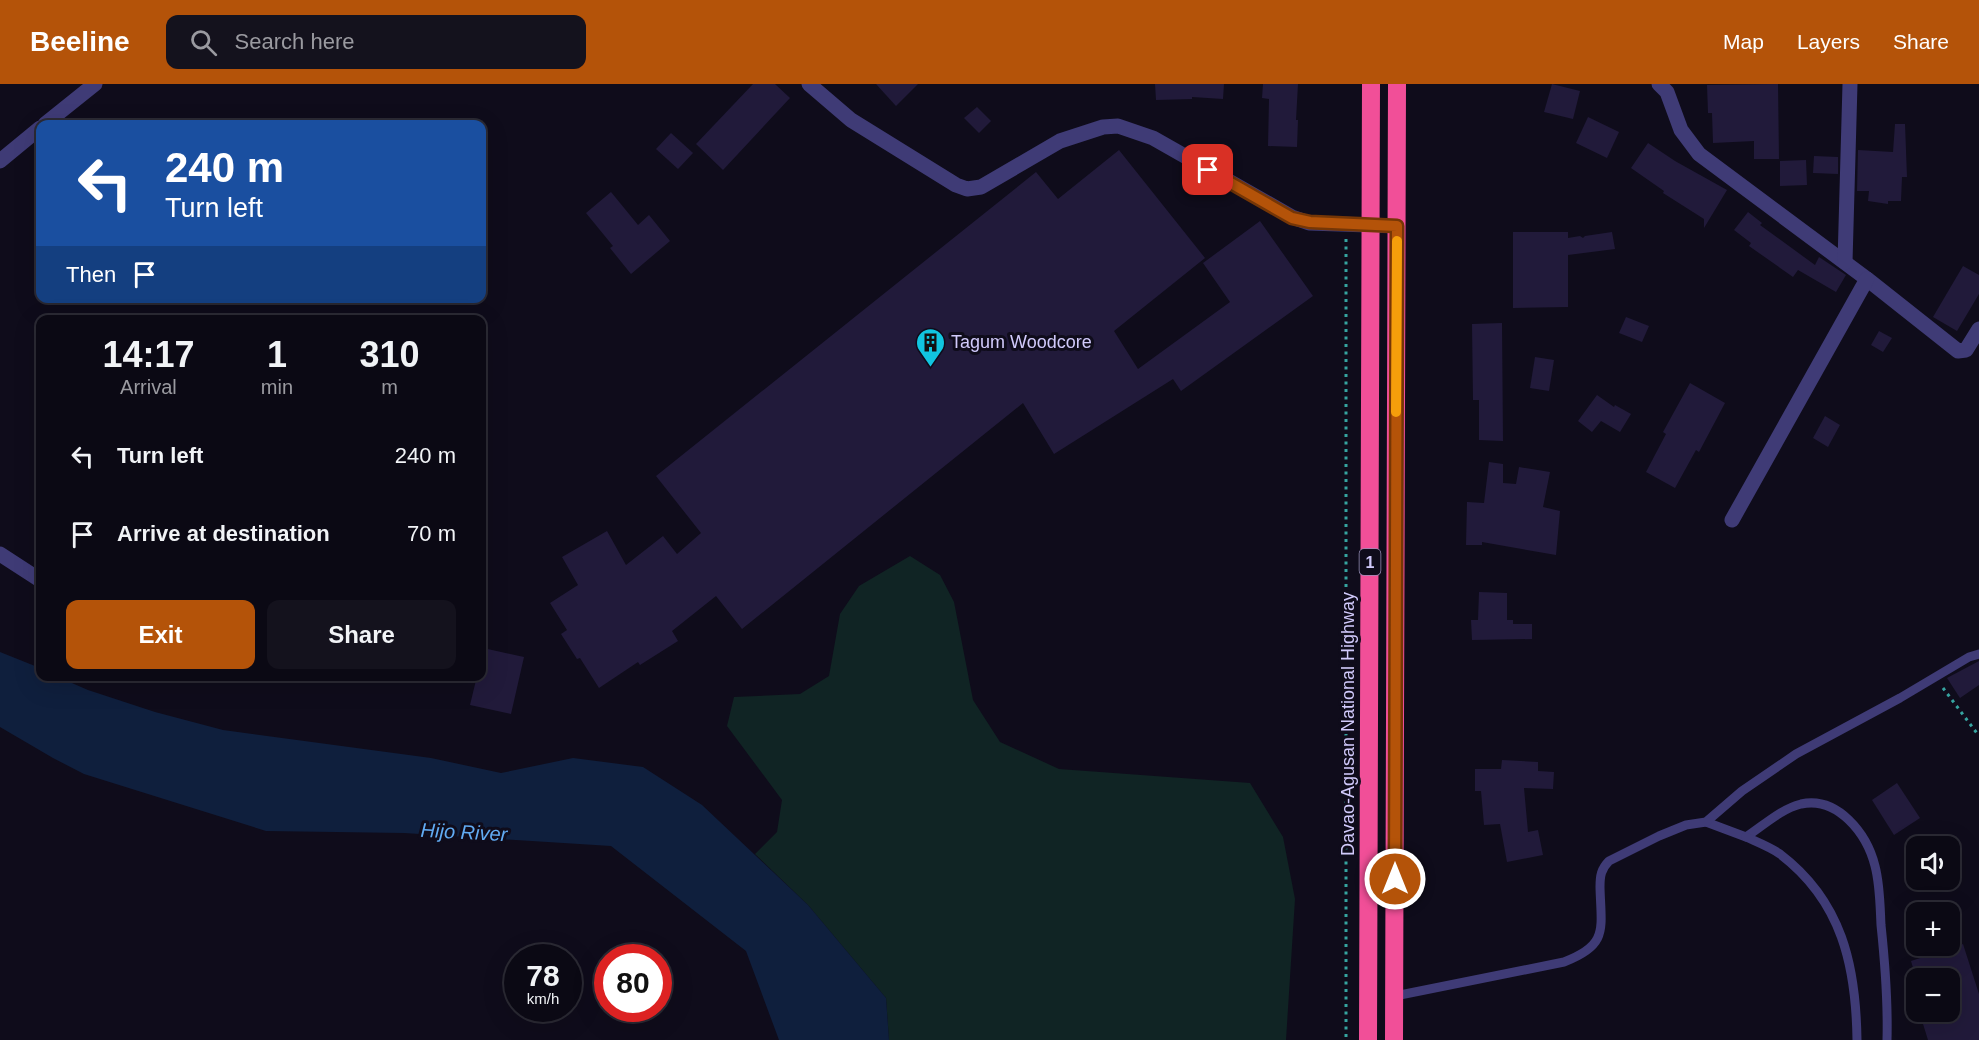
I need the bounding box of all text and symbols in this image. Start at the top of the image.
search box [166,15,586,69]
text: Beeline [30,26,130,57]
icon: search [187,26,220,59]
text: Search here [235,29,354,54]
text: Map [1723,30,1764,53]
text: Layers [1797,30,1860,53]
text: Share [1893,30,1949,53]
icon: left [66,144,144,222]
text: 240 m [165,144,284,191]
pin [1182,144,1233,195]
icon: arrive [1191,153,1224,186]
text: Turn left [165,193,263,223]
icon: arrive [128,258,161,291]
text: Then [66,262,116,287]
building icon: Tagum Woodcore [914,326,946,368]
place label: Tagum Woodcore [951,332,1092,352]
text: 14:17 [102,334,194,375]
text: 1 [267,334,287,375]
text: 310 [359,334,420,375]
text: Arrival [120,376,177,398]
text: min [261,376,293,398]
text: m [381,376,398,398]
icon: left [66,440,99,473]
text: Turn left [117,443,203,468]
text: 240 m [395,443,456,468]
icon: arrive [66,518,99,551]
text: Arrive at destination [117,521,330,546]
text: 70 m [407,521,456,546]
road number: 1 [1360,549,1380,575]
street label: Davao-Agusan National Highway [1338,592,1358,856]
button: Exit [66,600,255,669]
button: Share [267,600,456,669]
water label: Hijo River [420,819,509,845]
map controls [1906,836,1960,1022]
button: sound [1906,836,1960,890]
position arrow [1363,847,1427,911]
button: + [1906,902,1960,956]
speed limit sign: 80 [594,944,672,1022]
text: 78 [526,959,560,992]
button: − [1906,968,1960,1022]
text: km/h [527,990,559,1007]

